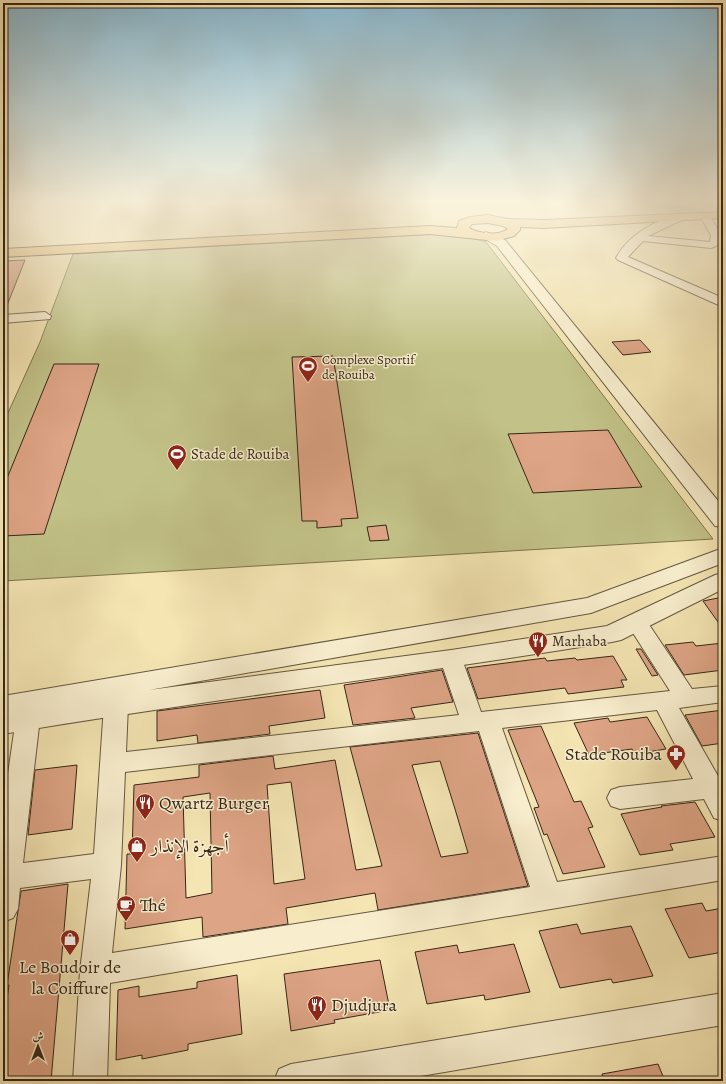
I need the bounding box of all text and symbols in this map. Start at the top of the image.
place label: Complexe Sportif de Rouiba [322,351,416,383]
sports icon: Complexe Sportif de Rouiba [297,355,319,383]
sports icon: Stade de Rouiba [166,443,188,471]
place label: Stade de Rouiba [191,444,290,464]
restaurant icon: Marhaba [527,630,549,658]
place label: Marhaba [552,631,607,651]
place label: Stade Rouiba [565,742,663,766]
pharmacy icon: Stade Rouiba [665,743,687,771]
place label: Qwartz Burger [159,791,269,815]
restaurant icon: Qwartz Burger [134,792,156,820]
place label: أجهزة الإنذار [149,833,229,859]
shop icon: أجهزة الإنذار [126,835,148,863]
place label: Thé [140,893,166,917]
cafe icon: Thé [115,894,137,922]
shop icon: Le Boudoir de la Coiffure [59,928,81,956]
place label: Le Boudoir de la Coiffure [19,955,121,1000]
place label: Djudjura [331,993,398,1017]
restaurant icon: Djudjura [306,994,328,1022]
north arrow [18,1026,58,1066]
text: ش [33,1029,44,1044]

